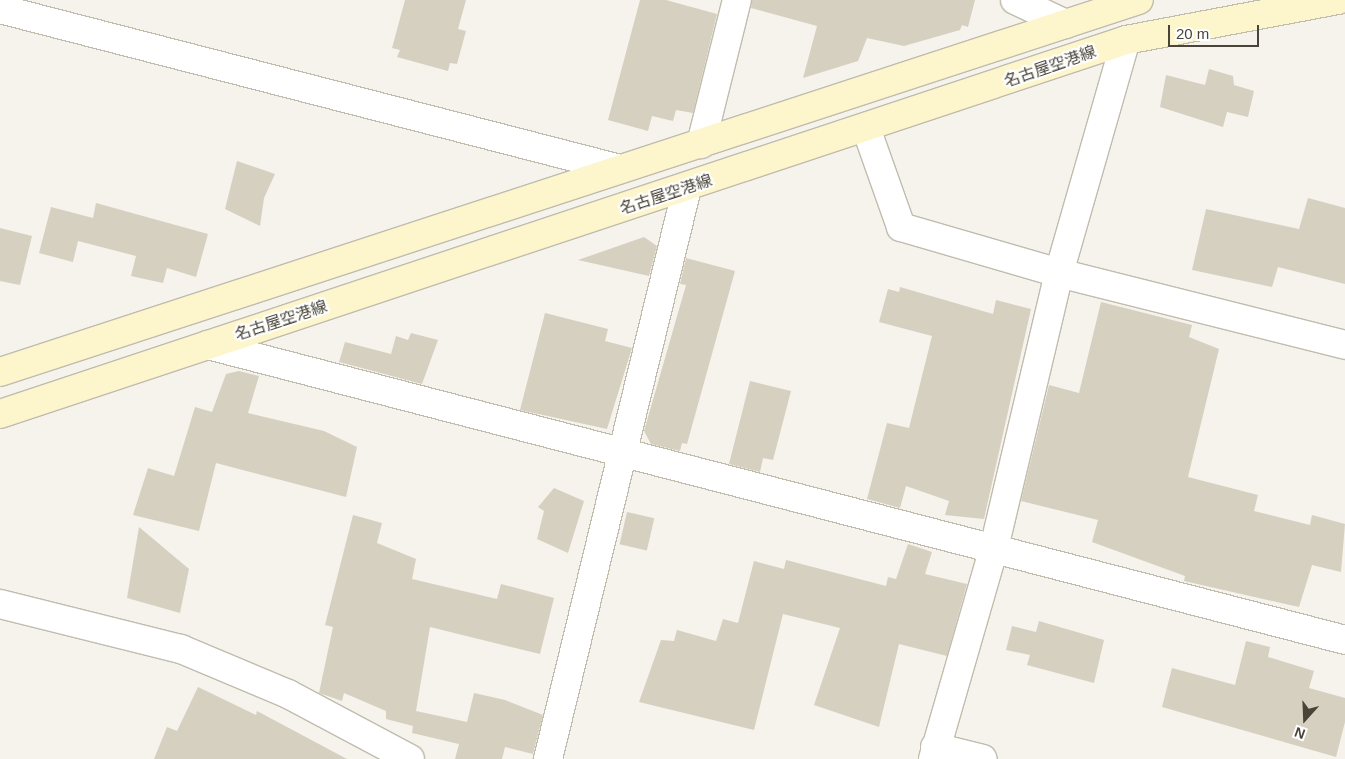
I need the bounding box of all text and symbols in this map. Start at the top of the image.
scale bar [1170,15,1261,47]
text: 20 m [1176,25,1209,42]
street label: 名古屋空港線 [1001,42,1099,92]
street label: 名古屋空港線 [617,171,715,219]
street label: 名古屋空港線 [232,297,330,345]
north arrow [1280,694,1330,744]
text: N [1292,724,1307,742]

